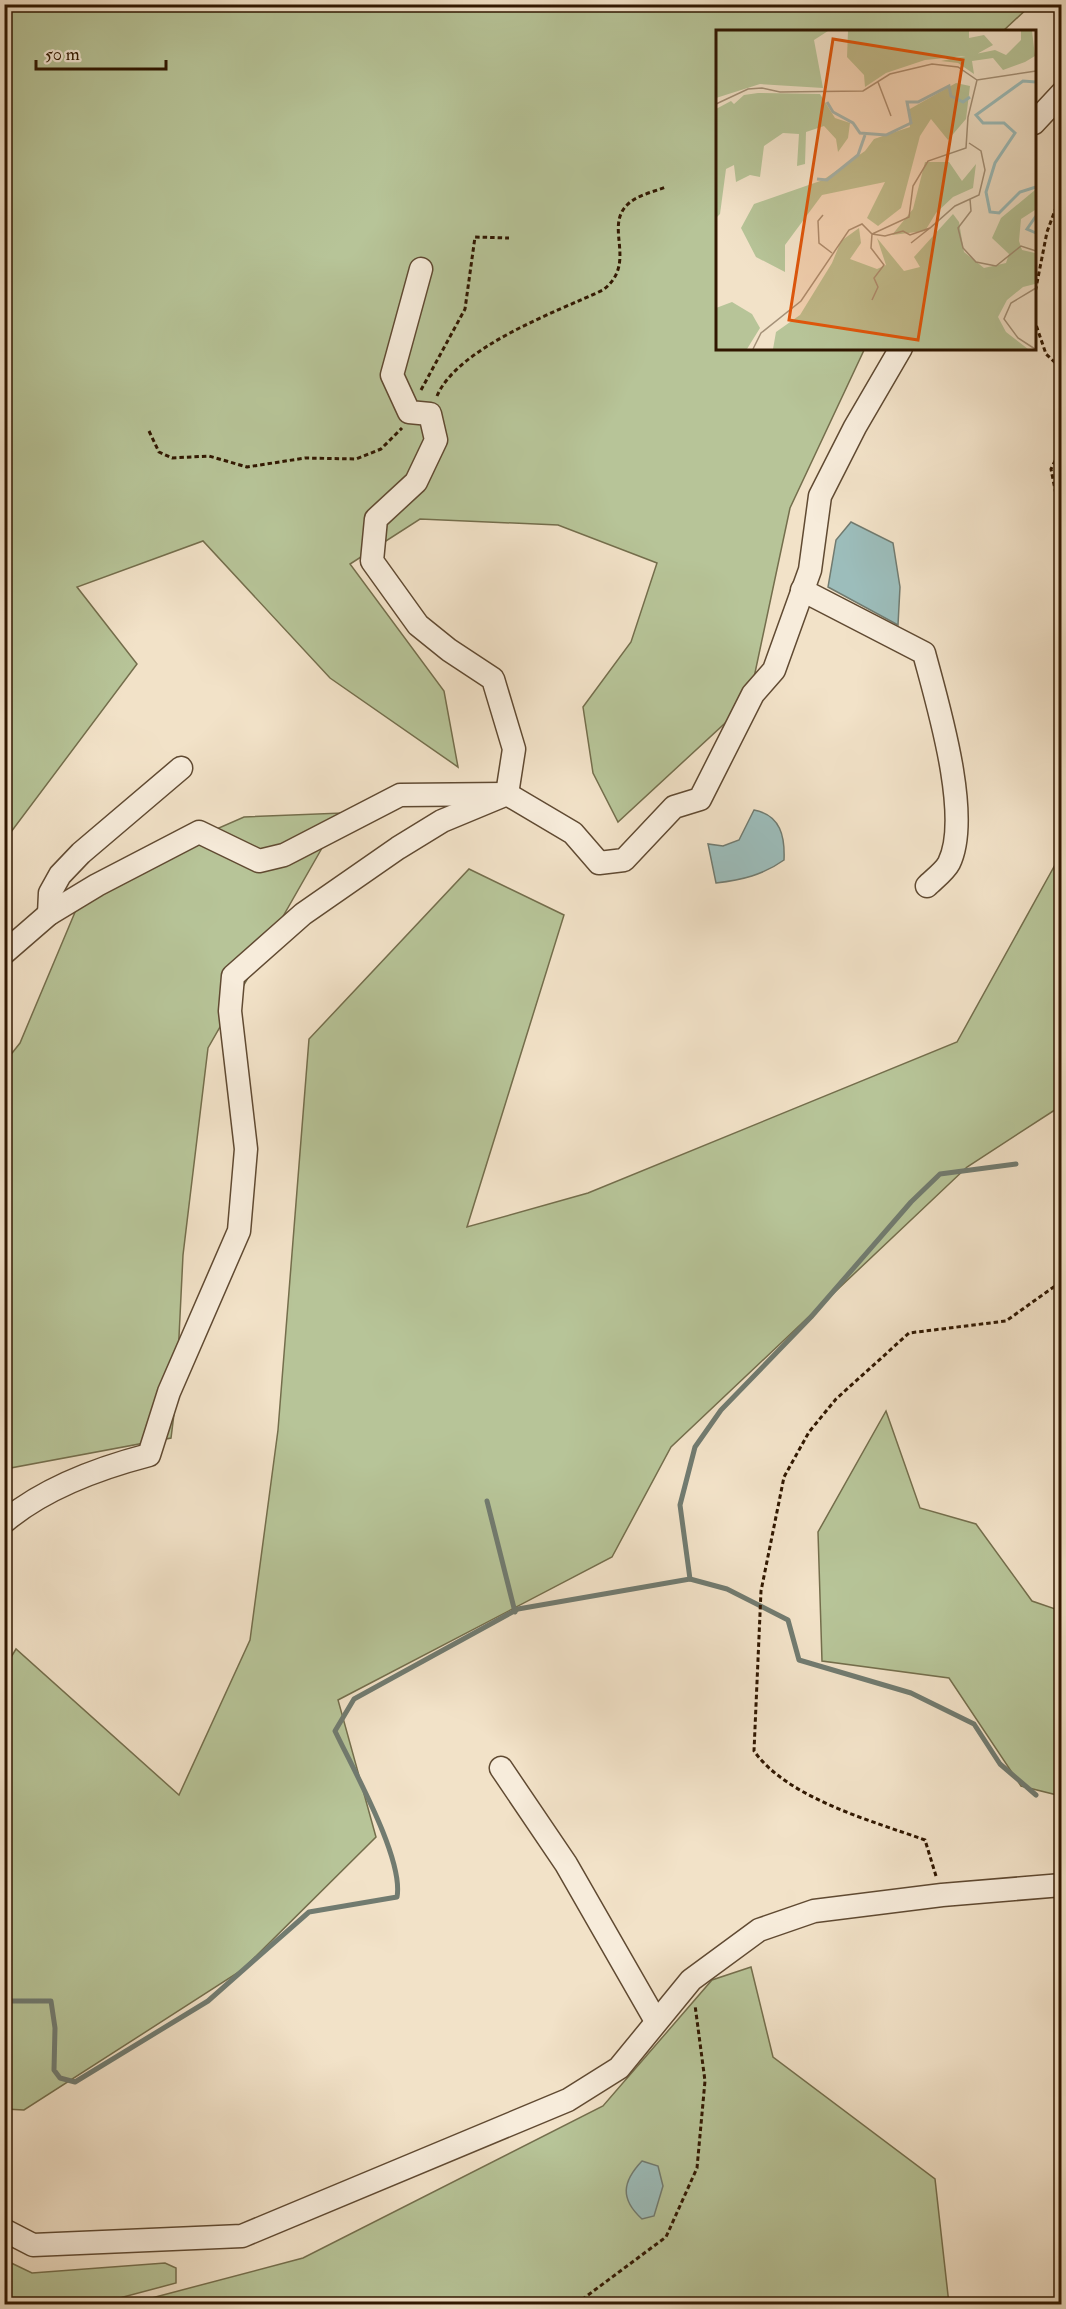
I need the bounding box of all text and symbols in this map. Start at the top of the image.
inset map [716,30,1036,350]
scale bar [36,33,166,71]
text: 50 m [45,43,80,66]

